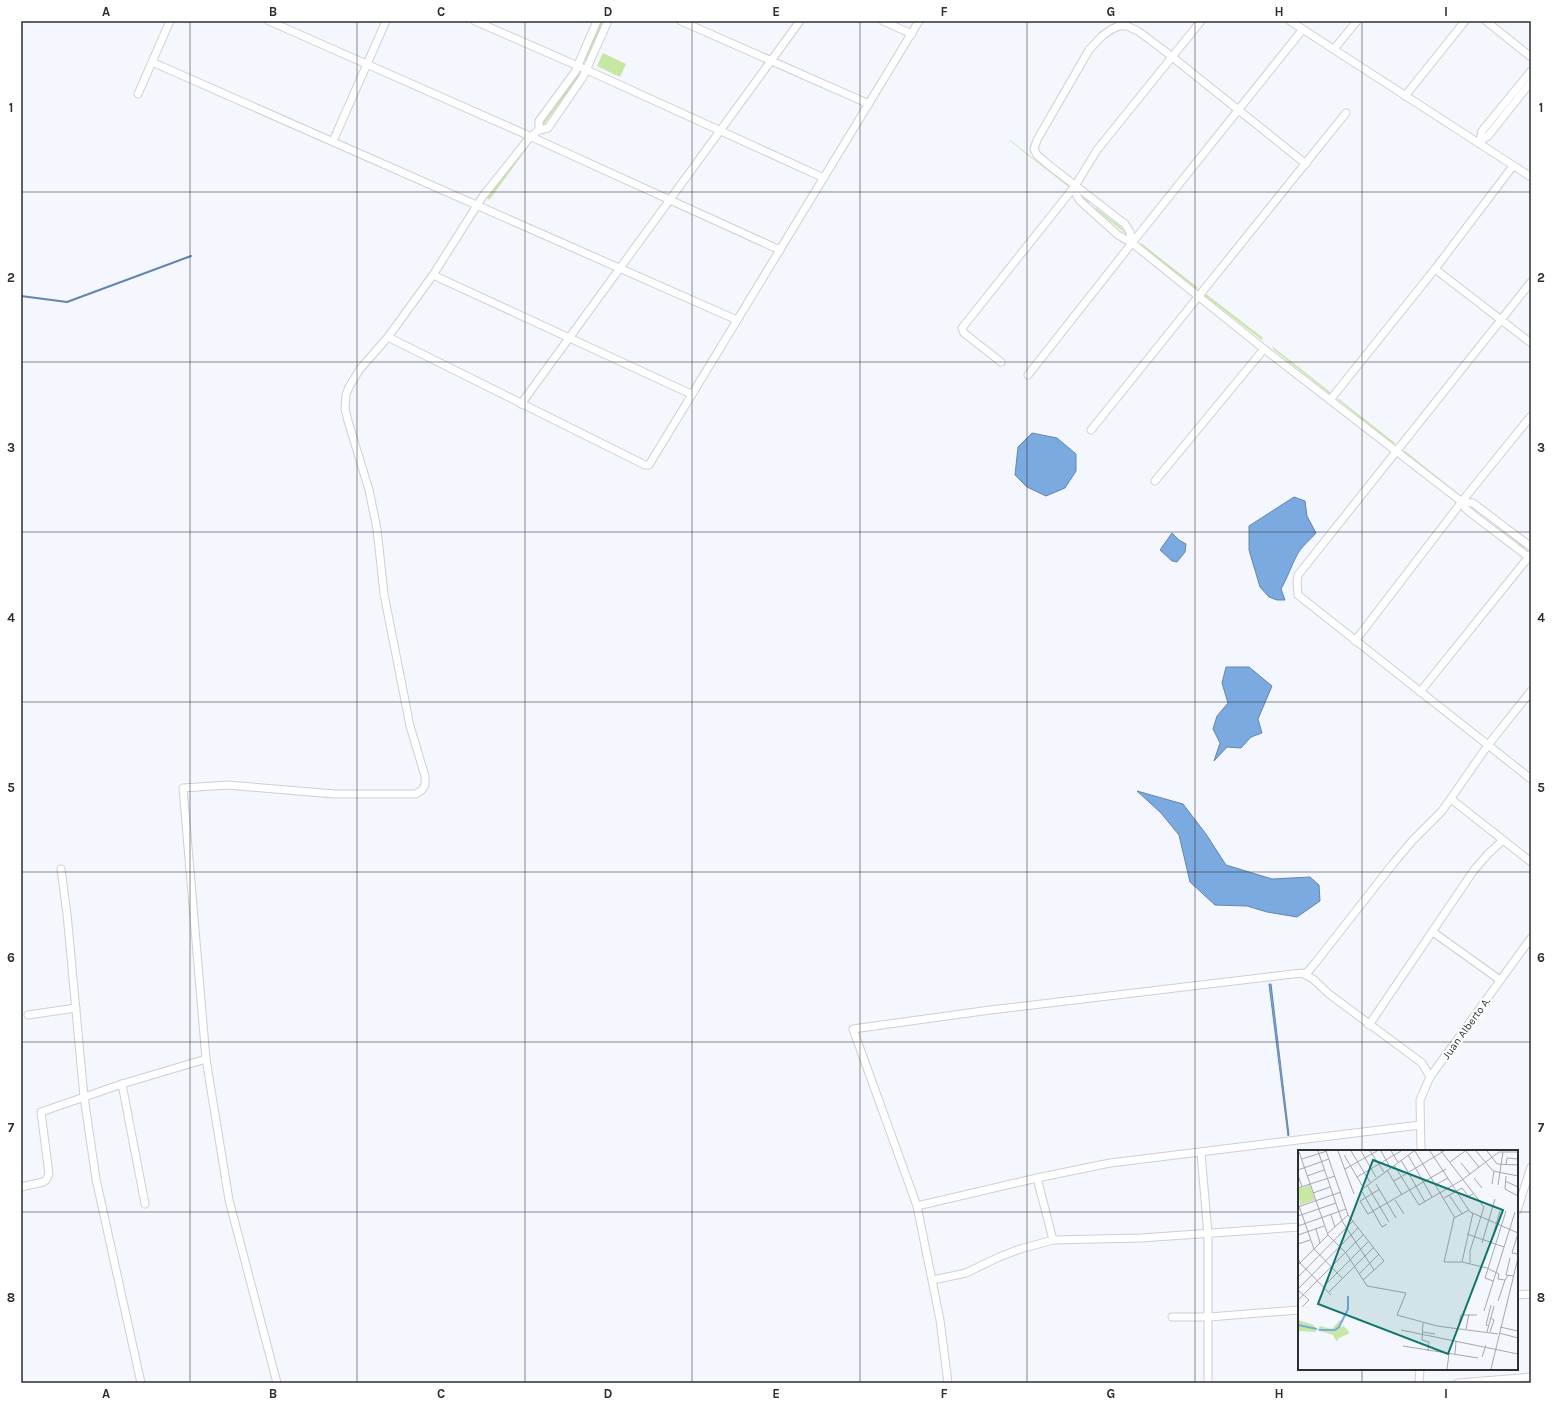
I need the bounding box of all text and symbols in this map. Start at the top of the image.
text: A [102,4,110,19]
text: B [269,4,277,19]
text: C [437,4,445,19]
text: D [604,4,613,19]
text: E [772,4,780,19]
text: F [940,4,948,19]
text: G [1107,4,1115,19]
text: H [1274,4,1284,19]
text: I [1444,4,1448,19]
text: 1 [9,100,13,115]
text: 1 [1539,100,1543,115]
text: 2 [7,270,15,285]
text: 2 [1537,270,1545,285]
text: 3 [7,440,15,455]
text: 3 [1537,440,1545,455]
text: 4 [7,610,15,625]
text: 4 [1537,610,1545,625]
text: 5 [7,780,15,795]
text: 5 [1537,780,1545,795]
text: 6 [7,950,15,965]
text: 6 [1537,950,1545,965]
street label: Juan Alberto A. [1440,995,1493,1062]
text: 7 [8,1120,15,1135]
text: 7 [1538,1120,1545,1135]
inset map [1298,1150,1518,1370]
text: 8 [7,1290,15,1305]
text: 8 [1537,1290,1545,1305]
text: A [102,1386,110,1401]
text: B [269,1386,277,1401]
text: C [437,1386,445,1401]
text: D [604,1386,613,1401]
text: E [772,1386,780,1401]
text: F [940,1386,948,1401]
text: G [1107,1386,1115,1401]
text: H [1274,1386,1284,1401]
text: I [1444,1386,1448,1401]

